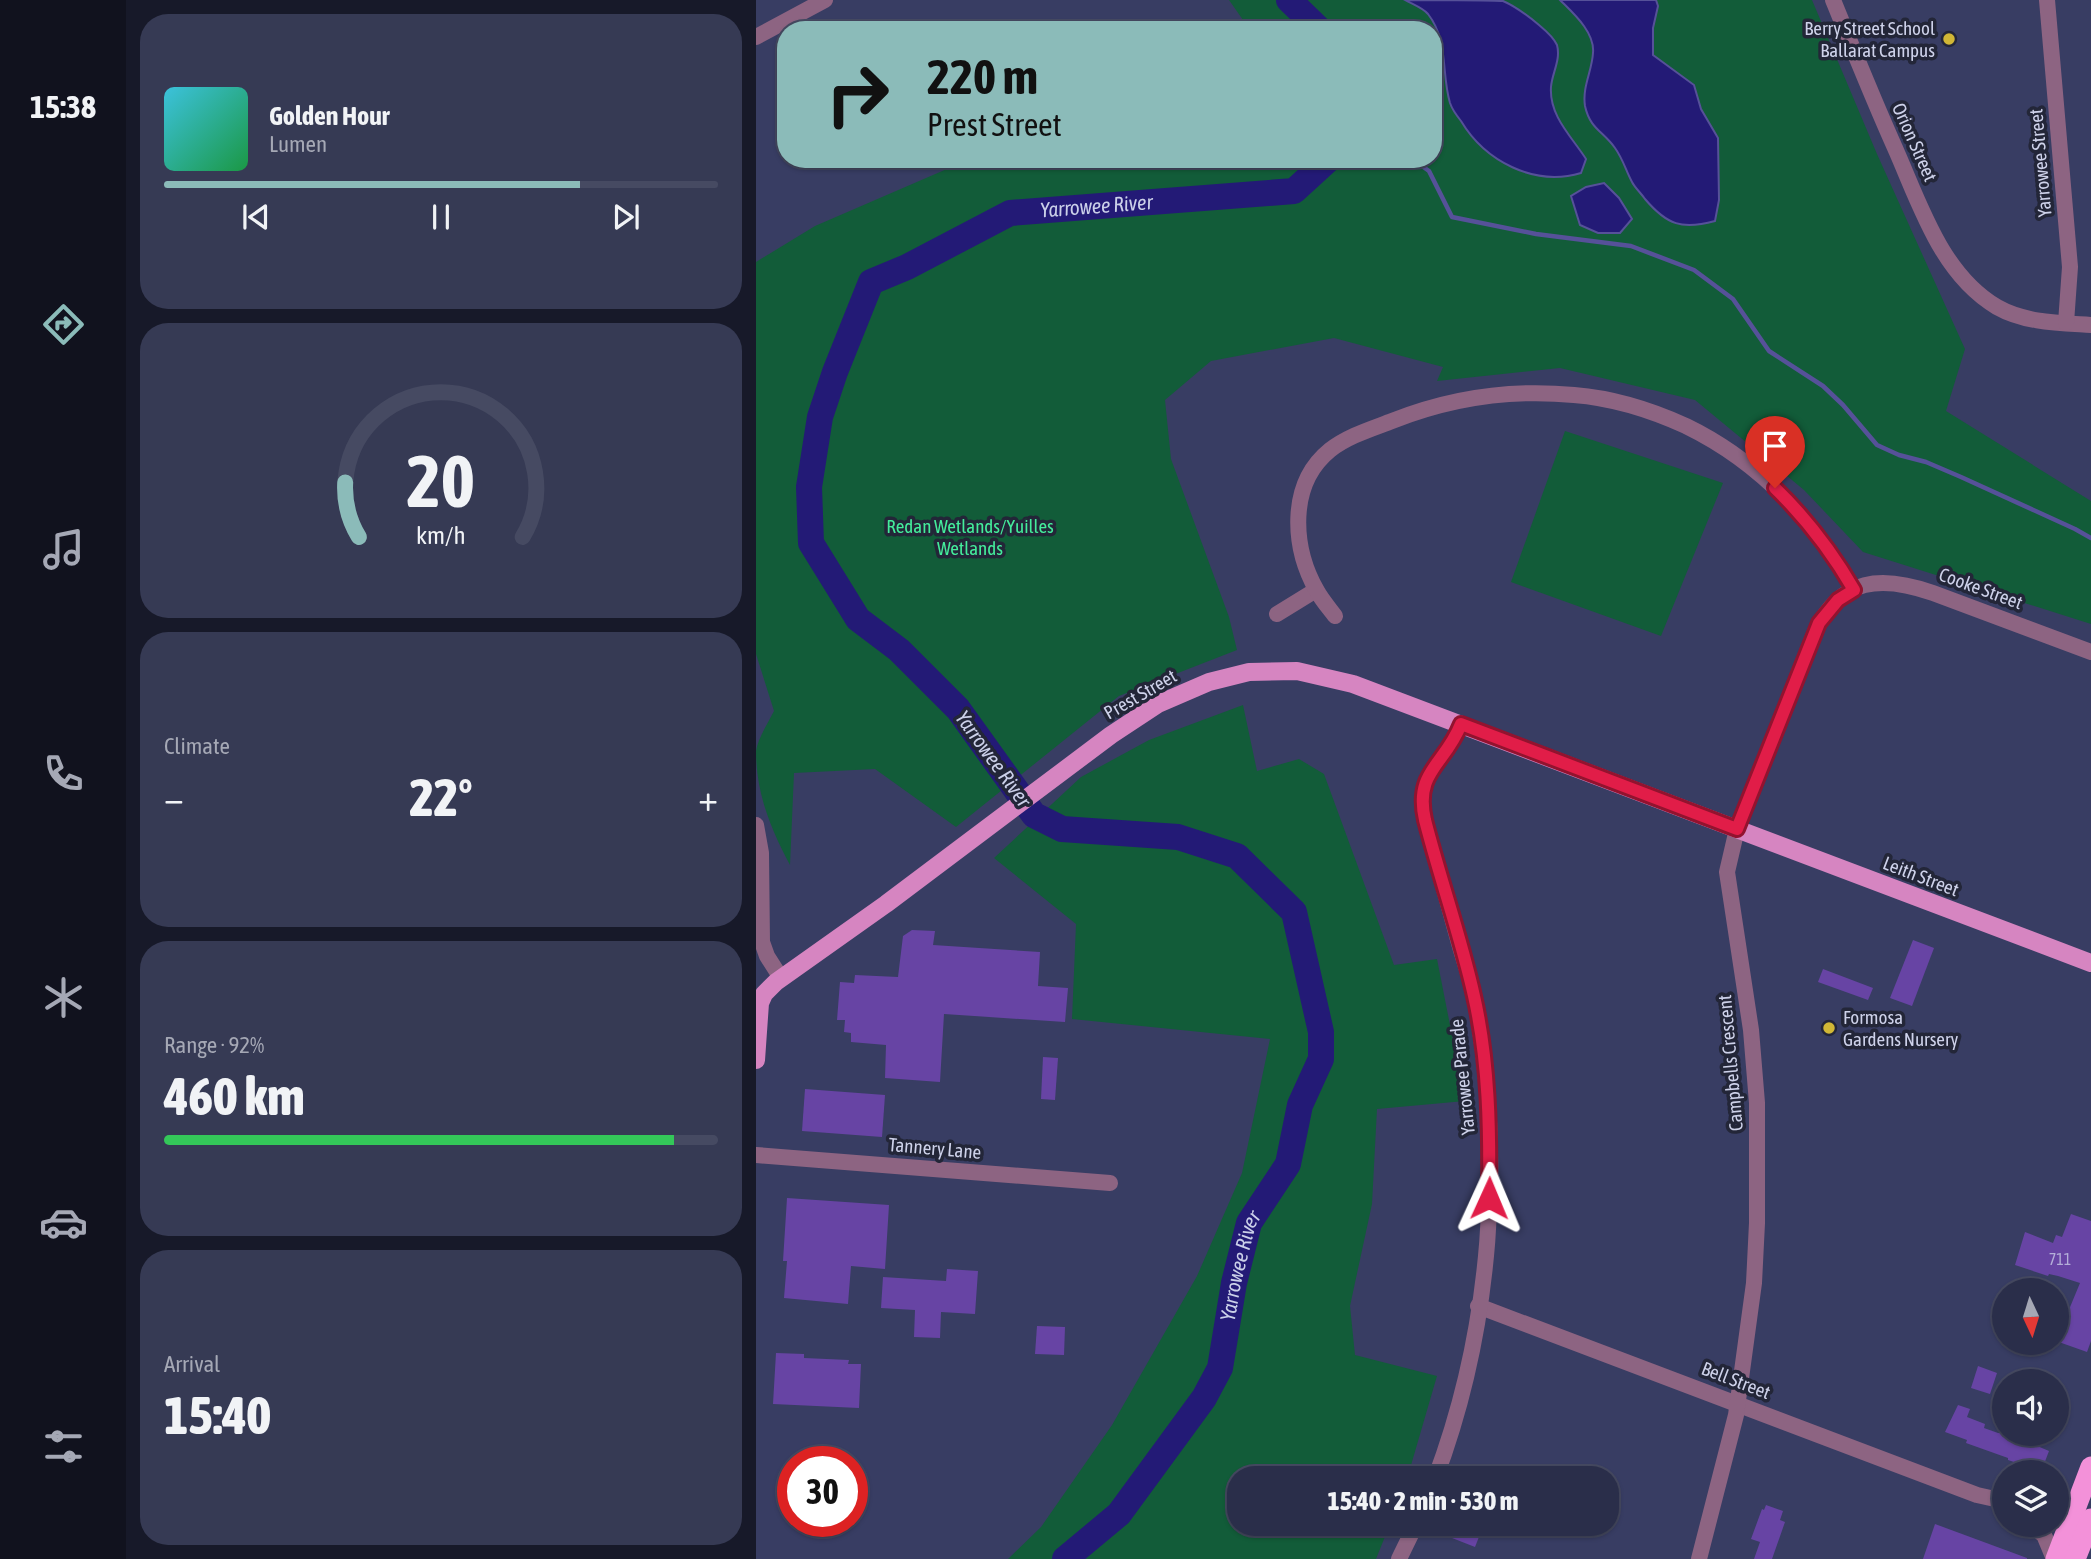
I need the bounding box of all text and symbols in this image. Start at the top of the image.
place label: Berry Street School Ballarat Campus [1804,17,1935,61]
marker: Berry Street School Ballarat Campus [1941,31,1957,47]
text: 220 m [927,48,1038,104]
icon: right [812,49,903,140]
text: 15:38 [30,88,96,125]
street label: Orion Street [1888,99,1942,185]
text: Golden Hour [269,101,389,131]
text: Prest Street [927,106,1062,143]
street label: Yarrowee Street [2024,108,2056,218]
text: Lumen [269,131,327,157]
water label: Yarrowee River [1039,189,1154,222]
icon: previous [237,198,275,236]
icon: pause [422,198,460,236]
icon: next [607,198,645,236]
icon: directions [39,300,88,349]
pin [1745,416,1805,488]
icon: arrive [1756,427,1794,465]
text: 20 [407,439,475,522]
park label: Redan Wetlands/Yuilles Wetlands [886,515,1054,559]
text: km/h [416,520,466,548]
icon: music [39,525,88,574]
street label: Cooke Street [1936,563,2026,613]
street label: Prest Street [1100,664,1180,724]
water label: Yarrowee River [951,706,1037,812]
text: Climate [164,733,230,759]
icon: phone [39,749,88,798]
text: 22° [409,767,473,827]
text: − [164,776,184,819]
text: + [698,776,718,819]
street label: Leith Street [1880,852,1962,900]
icon: climate [39,973,88,1022]
street label: Campbells Crescent [1713,994,1747,1132]
place label: Formosa Gardens Nursery [1843,1006,1959,1050]
street label: Yarrowee Parade [1445,1018,1479,1136]
marker: Formosa Gardens Nursery [1821,1020,1837,1036]
text: Range · 92% [164,1032,264,1058]
text: 460 km [164,1066,305,1126]
street label: Tannery Lane [888,1133,982,1163]
position arrow [1452,1161,1526,1235]
icon: car [39,1198,88,1247]
water label: Yarrowee River [1215,1205,1265,1323]
house number: 711 [2049,1250,2071,1268]
north arrow [1992,1278,2068,1354]
map controls [1992,1278,2069,1537]
text: Arrival [164,1351,220,1377]
street label: Bell Street [1698,1357,1774,1403]
button: sound [1992,1369,2069,1446]
text: 15:40 [164,1385,271,1445]
icon: filters [39,1422,88,1471]
speed limit sign: 30 [777,1446,868,1537]
button: layers [1992,1460,2069,1537]
text: 15:40 · 2 min · 530 m [1328,1486,1518,1516]

